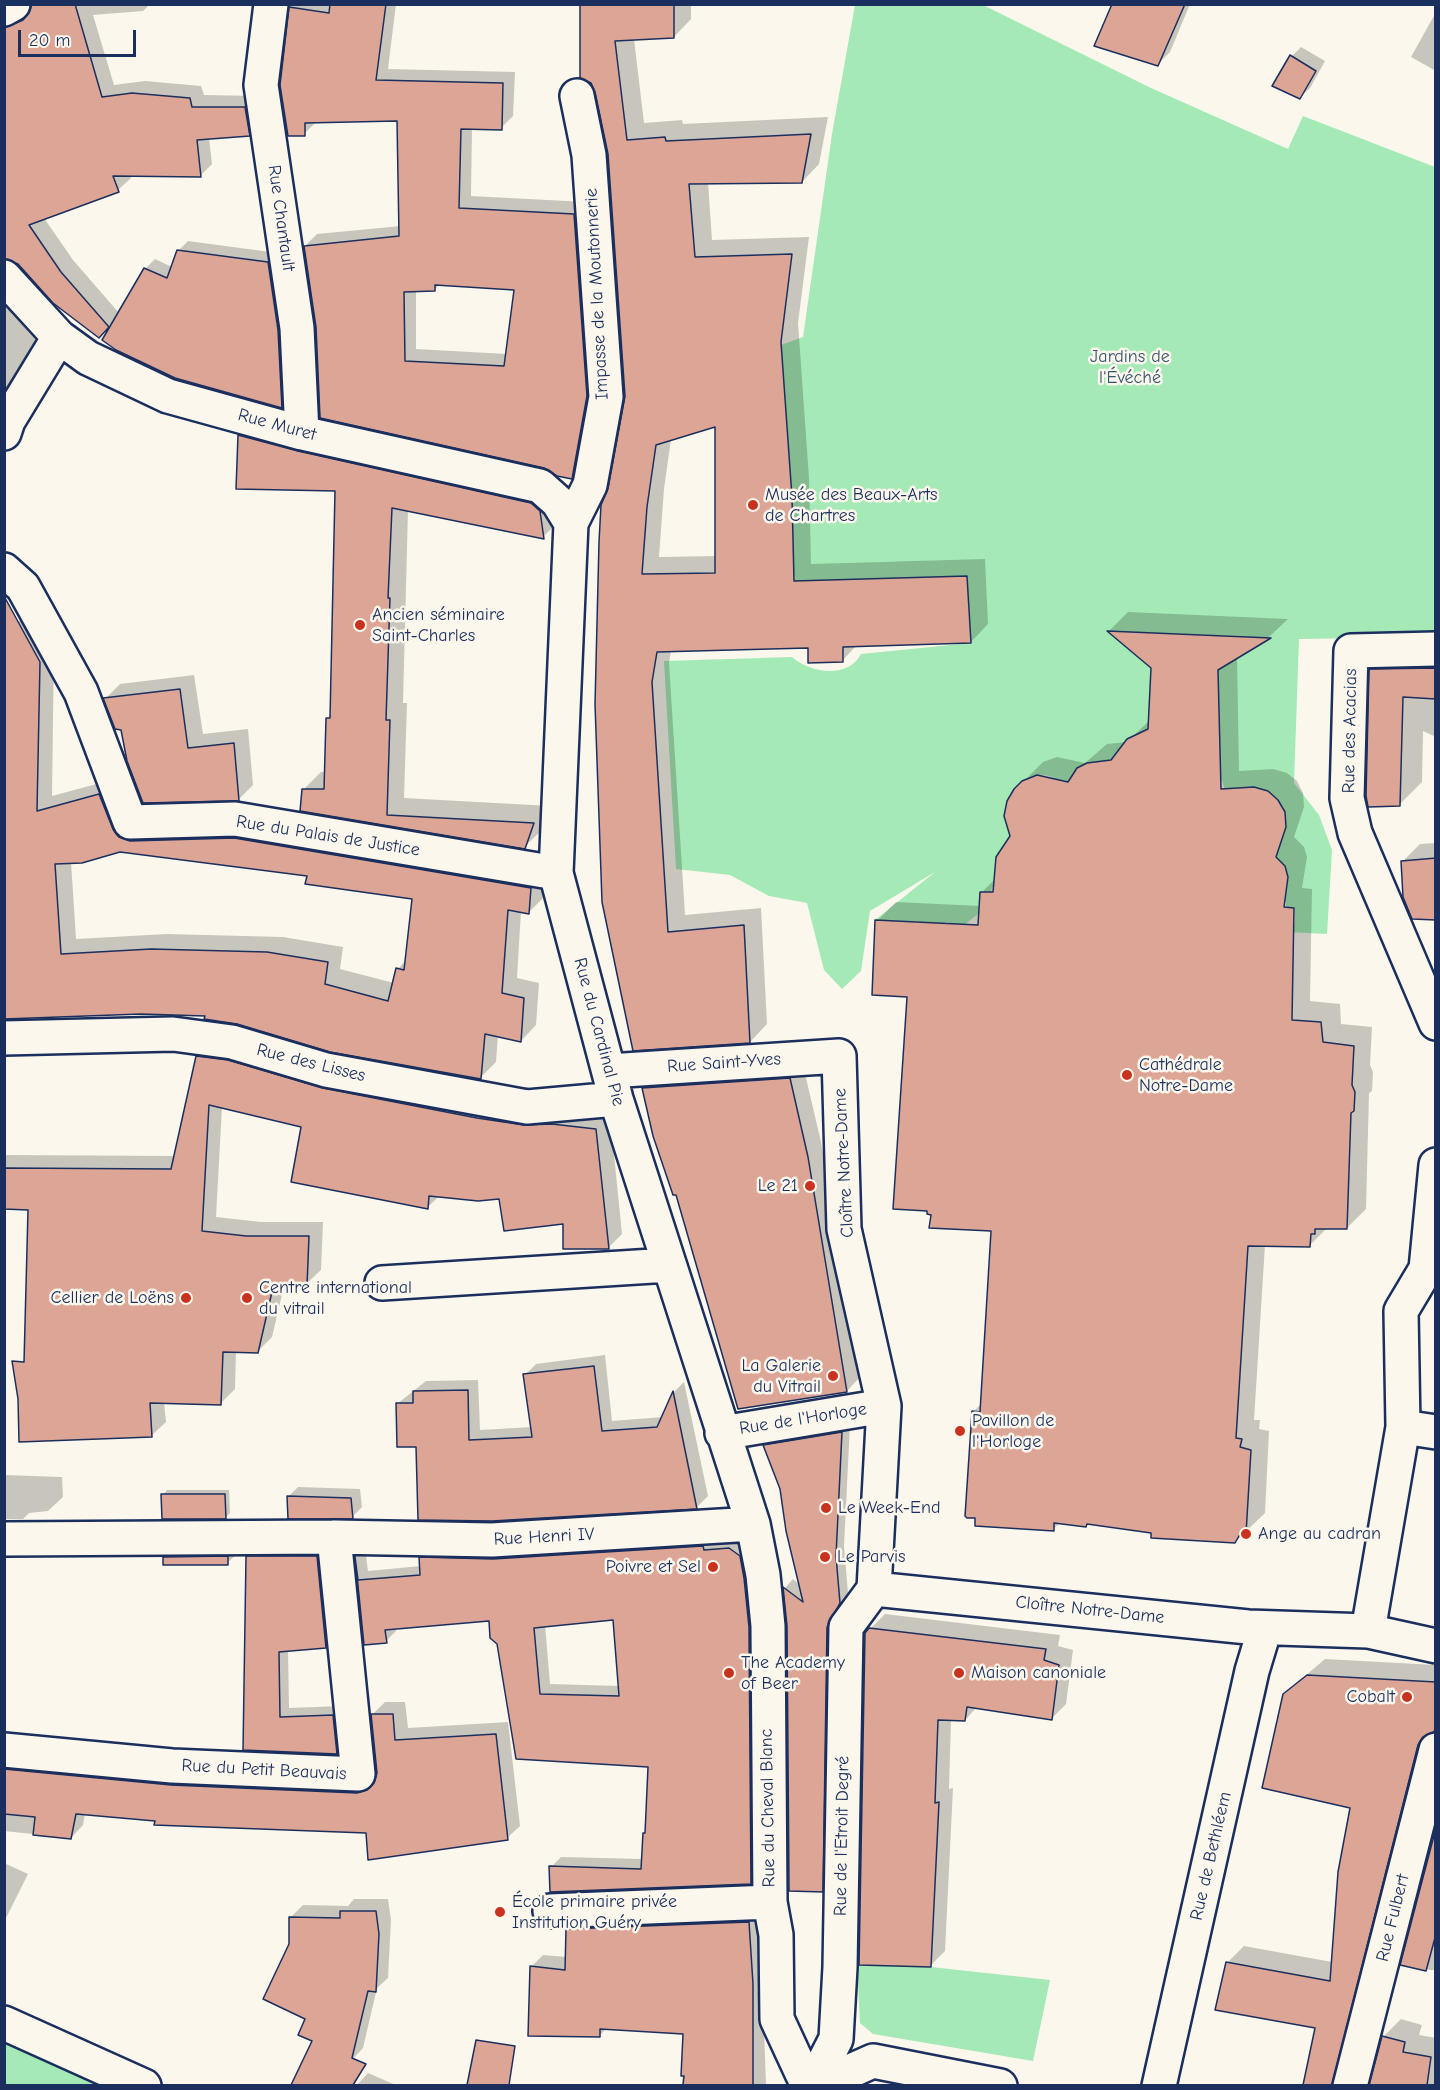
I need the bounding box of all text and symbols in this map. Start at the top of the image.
scale bar [21,18,140,56]
text: 20 m [29,30,70,51]
street label: Rue Chantault [263,163,299,273]
street label: Impasse de la Moutonnerie [581,188,613,400]
park label: Jardins de l'Évéché [1090,346,1170,388]
street label: Rue Muret [235,404,319,446]
place label: Musée des Beaux-Arts de Chartres [765,484,938,526]
marker: Musée des Beaux-Arts de Chartres [746,498,760,512]
place label: Ancien séminaire Saint-Charles [372,604,505,646]
marker: Ancien séminaire Saint-Charles [353,618,367,632]
street label: Rue des Acacias [1338,668,1362,794]
street label: Rue du Palais de Justice [235,811,421,861]
street label: Rue du Cardinal Pie [569,955,629,1109]
street label: Rue des Lisses [254,1039,368,1087]
street label: Rue Saint-Yves [666,1048,782,1078]
place label: Cathédrale Notre-Dame [1139,1054,1233,1096]
marker: Cathédrale Notre-Dame [1120,1068,1134,1082]
street label: Cloître Notre-Dame [829,1088,859,1238]
place label: Le 21 [758,1175,798,1197]
marker: Le 21 [803,1179,817,1193]
place label: Centre international du vitrail [259,1277,412,1320]
place label: Cellier de Loëns [51,1287,174,1309]
marker: Cellier de Loëns [179,1291,193,1305]
marker: Centre international du vitrail [240,1291,254,1305]
place label: La Galerie du Vitrail [742,1355,821,1398]
marker: La Galerie du Vitrail [826,1369,840,1383]
street label: Rue de l'Horloge [738,1398,868,1440]
place label: Pavillon de l'Horloge [972,1410,1054,1452]
marker: Pavillon de l'Horloge [953,1424,967,1438]
place label: Le Week-End [838,1497,940,1519]
marker: Le Week-End [819,1501,833,1515]
place label: Ange au cadran [1258,1523,1381,1545]
street label: Rue Henri IV [493,1524,595,1550]
marker: Ange au cadran [1239,1527,1253,1541]
place label: Le Parvis [837,1546,906,1568]
marker: Le Parvis [818,1550,832,1564]
place label: Poivre et Sel [606,1556,701,1578]
marker: Poivre et Sel [706,1560,720,1574]
street label: Cloître Notre-Dame [1015,1591,1165,1629]
place label: The Academy of Beer [741,1652,845,1694]
place label: Maison canoniale [971,1662,1106,1684]
marker: The Academy of Beer [722,1666,736,1680]
marker: Maison canoniale [952,1666,966,1680]
place label: Cobalt [1346,1686,1395,1708]
marker: Cobalt [1400,1690,1414,1704]
street label: Rue du Cheval Blanc [756,1728,780,1888]
street label: Rue du Petit Beauvais [181,1755,347,1785]
street label: Rue de l'Etroit Degré [830,1756,854,1916]
street label: Rue de Bethléem [1186,1790,1236,1922]
street label: Rue Fulbert [1372,1872,1414,1964]
place label: École primaire privée Institution Guéry [512,1891,677,1934]
marker: École primaire privée Institution Guéry [493,1905,507,1919]

